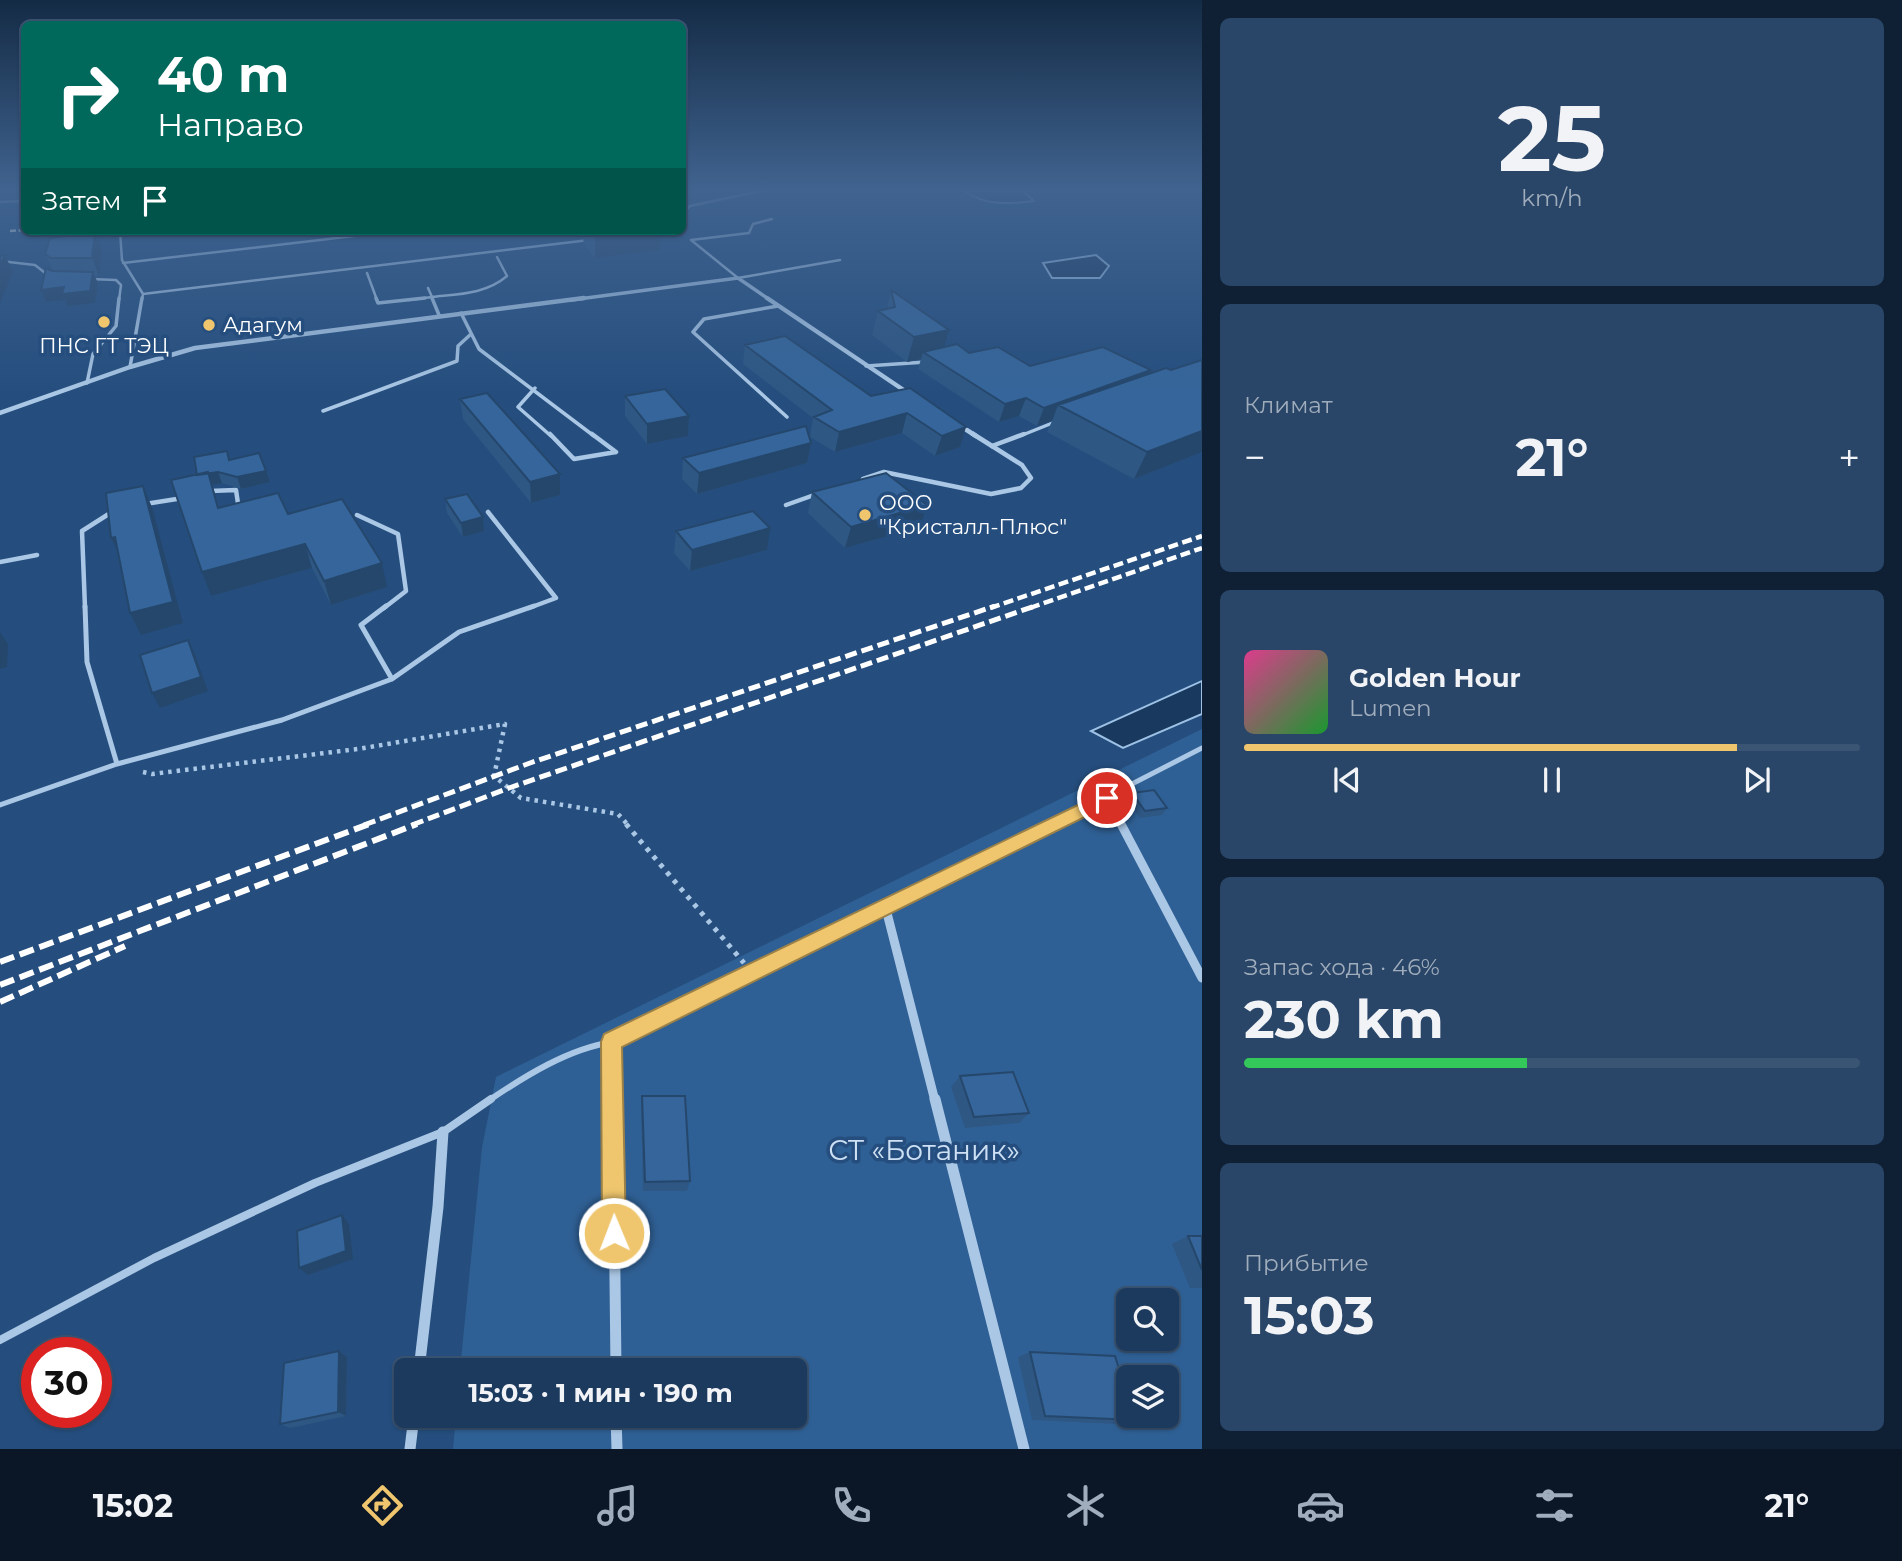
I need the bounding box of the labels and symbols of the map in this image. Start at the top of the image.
place label: Адагум [223,312,303,337]
marker: ПНС ГТ ТЭЦ [96,314,112,330]
marker: Адагум [201,317,217,333]
place label: ПНС ГТ ТЭЦ [39,333,169,358]
place label: ООО "Кристалл-Плюс" [879,490,1067,539]
marker: ООО "Кристалл-Плюс" [857,507,873,523]
pin [1077,768,1137,828]
park label: СТ «Ботаник» [828,1133,1020,1167]
position arrow [577,1196,651,1270]
speed limit sign: 30 [21,1337,112,1428]

